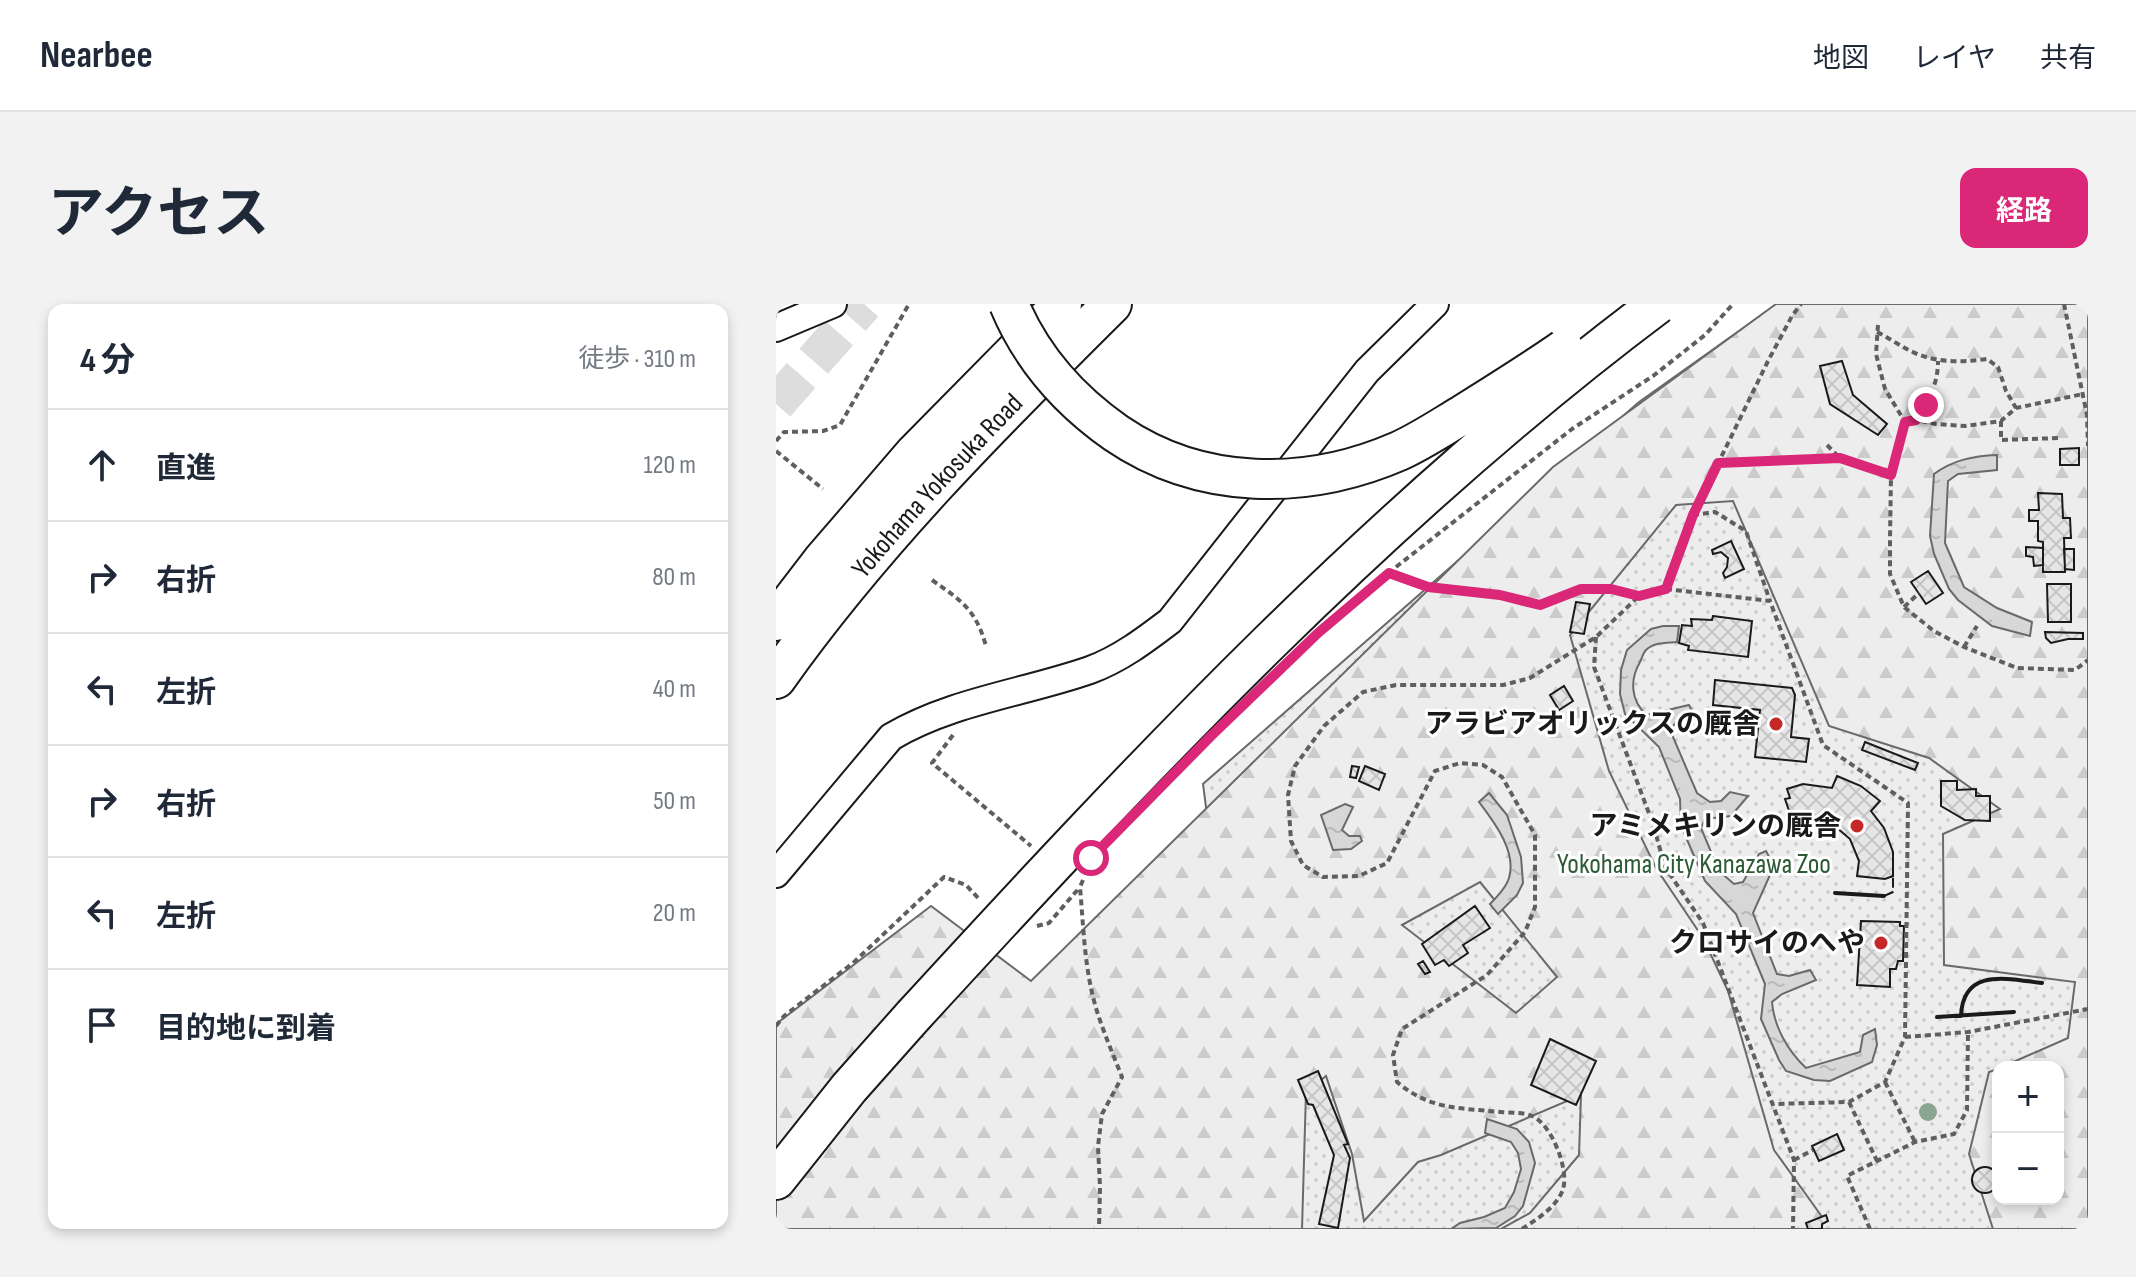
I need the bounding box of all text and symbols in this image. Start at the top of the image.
text: Nearbee [40,33,153,78]
text: 地図 [1813,42,1869,75]
text: レイヤ [1913,42,1996,75]
text: 共有 [2040,42,2096,75]
button: 経路 [1960,168,2088,248]
text: アクセス [48,182,269,249]
text: 4 分 [80,340,135,381]
text: 徒歩 · 310 m [578,344,696,375]
street label: Yokohama Yokosuka Road [845,387,1030,584]
route end [1908,387,1944,423]
icon: ahead [80,443,124,487]
text: 120 m [643,450,696,481]
text: 直進 [156,451,216,487]
icon: right [80,555,124,599]
text: 80 m [652,562,696,593]
text: 右折 [156,563,216,599]
icon: left [80,667,124,711]
text: 40 m [653,674,696,705]
text: 左折 [156,675,216,711]
place label: アラビアオリックスの厩舎 [1425,708,1760,741]
marker: アラビアオリックスの厩舎 [1767,715,1785,733]
icon: right [80,779,124,823]
text: 50 m [653,786,696,817]
text: 右折 [156,787,216,823]
place label: アミメキリンの厩舎 [1590,810,1841,843]
marker: アミメキリンの厩舎 [1848,817,1866,835]
route start [1073,840,1109,876]
park label: Yokohama City Kanazawa Zoo [1557,848,1831,881]
icon: left [80,891,124,935]
text: 20 m [653,898,696,929]
text: 左折 [156,899,216,935]
place label: クロサイのへや [1669,927,1865,960]
marker: クロサイのへや [1872,934,1890,952]
icon: arrive [80,1003,124,1047]
text: 目的地に到着 [156,1011,336,1047]
map controls [1992,1061,2064,1205]
button: + [1992,1061,2064,1133]
button: − [1992,1133,2064,1205]

